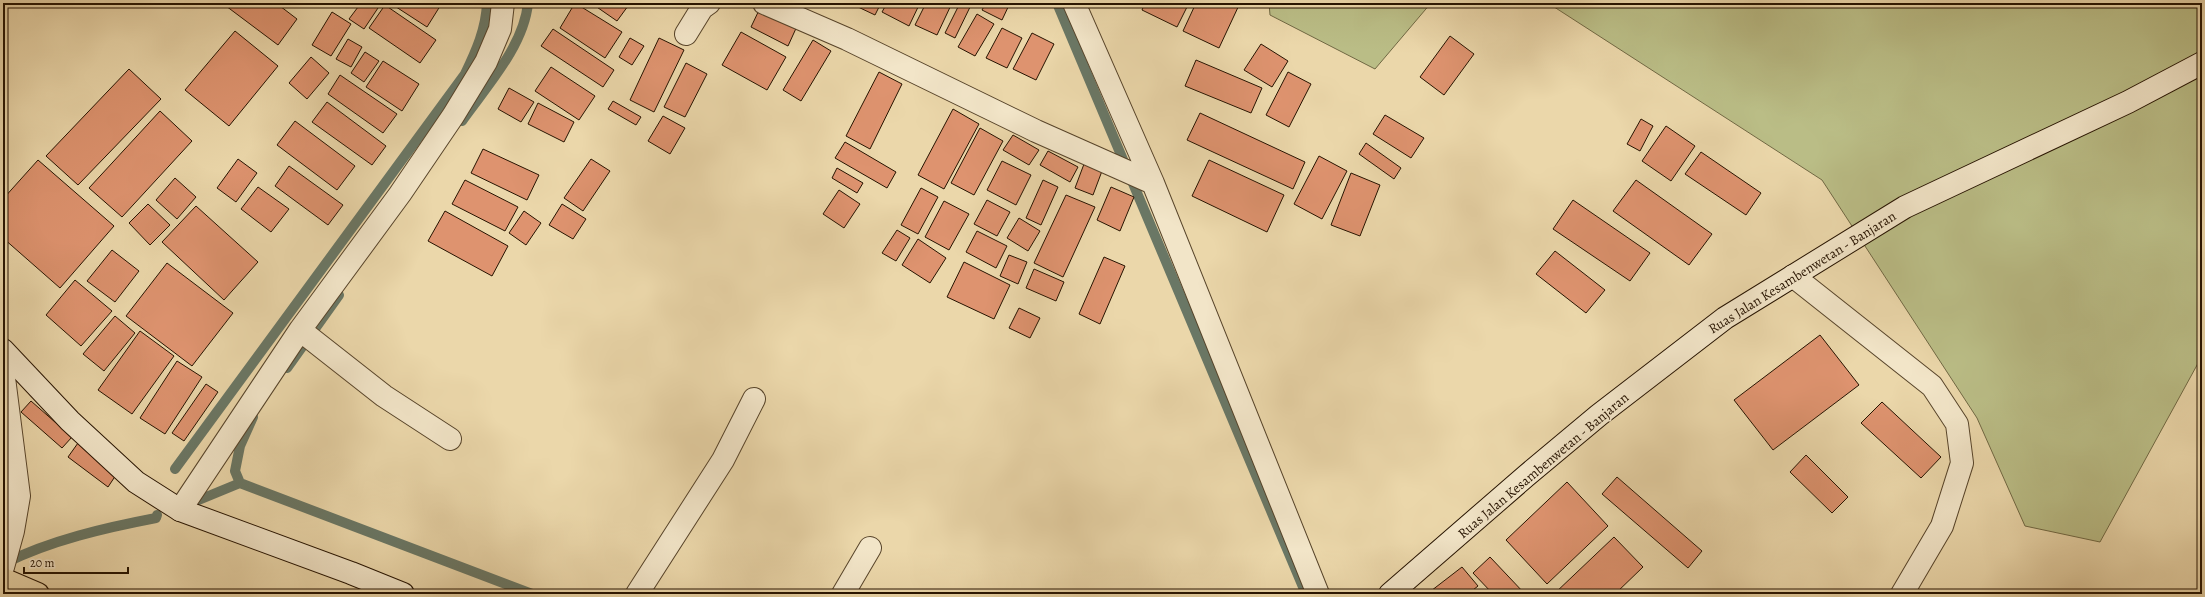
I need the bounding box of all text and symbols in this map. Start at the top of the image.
street label: Ruas Jalan Kesambenwetan - Banjaran [1705,206,1900,338]
street label: Ruas Jalan Kesambenwetan - Banjaran [1454,388,1633,543]
scale bar [24,549,128,575]
text: 20 m [30,555,54,571]

